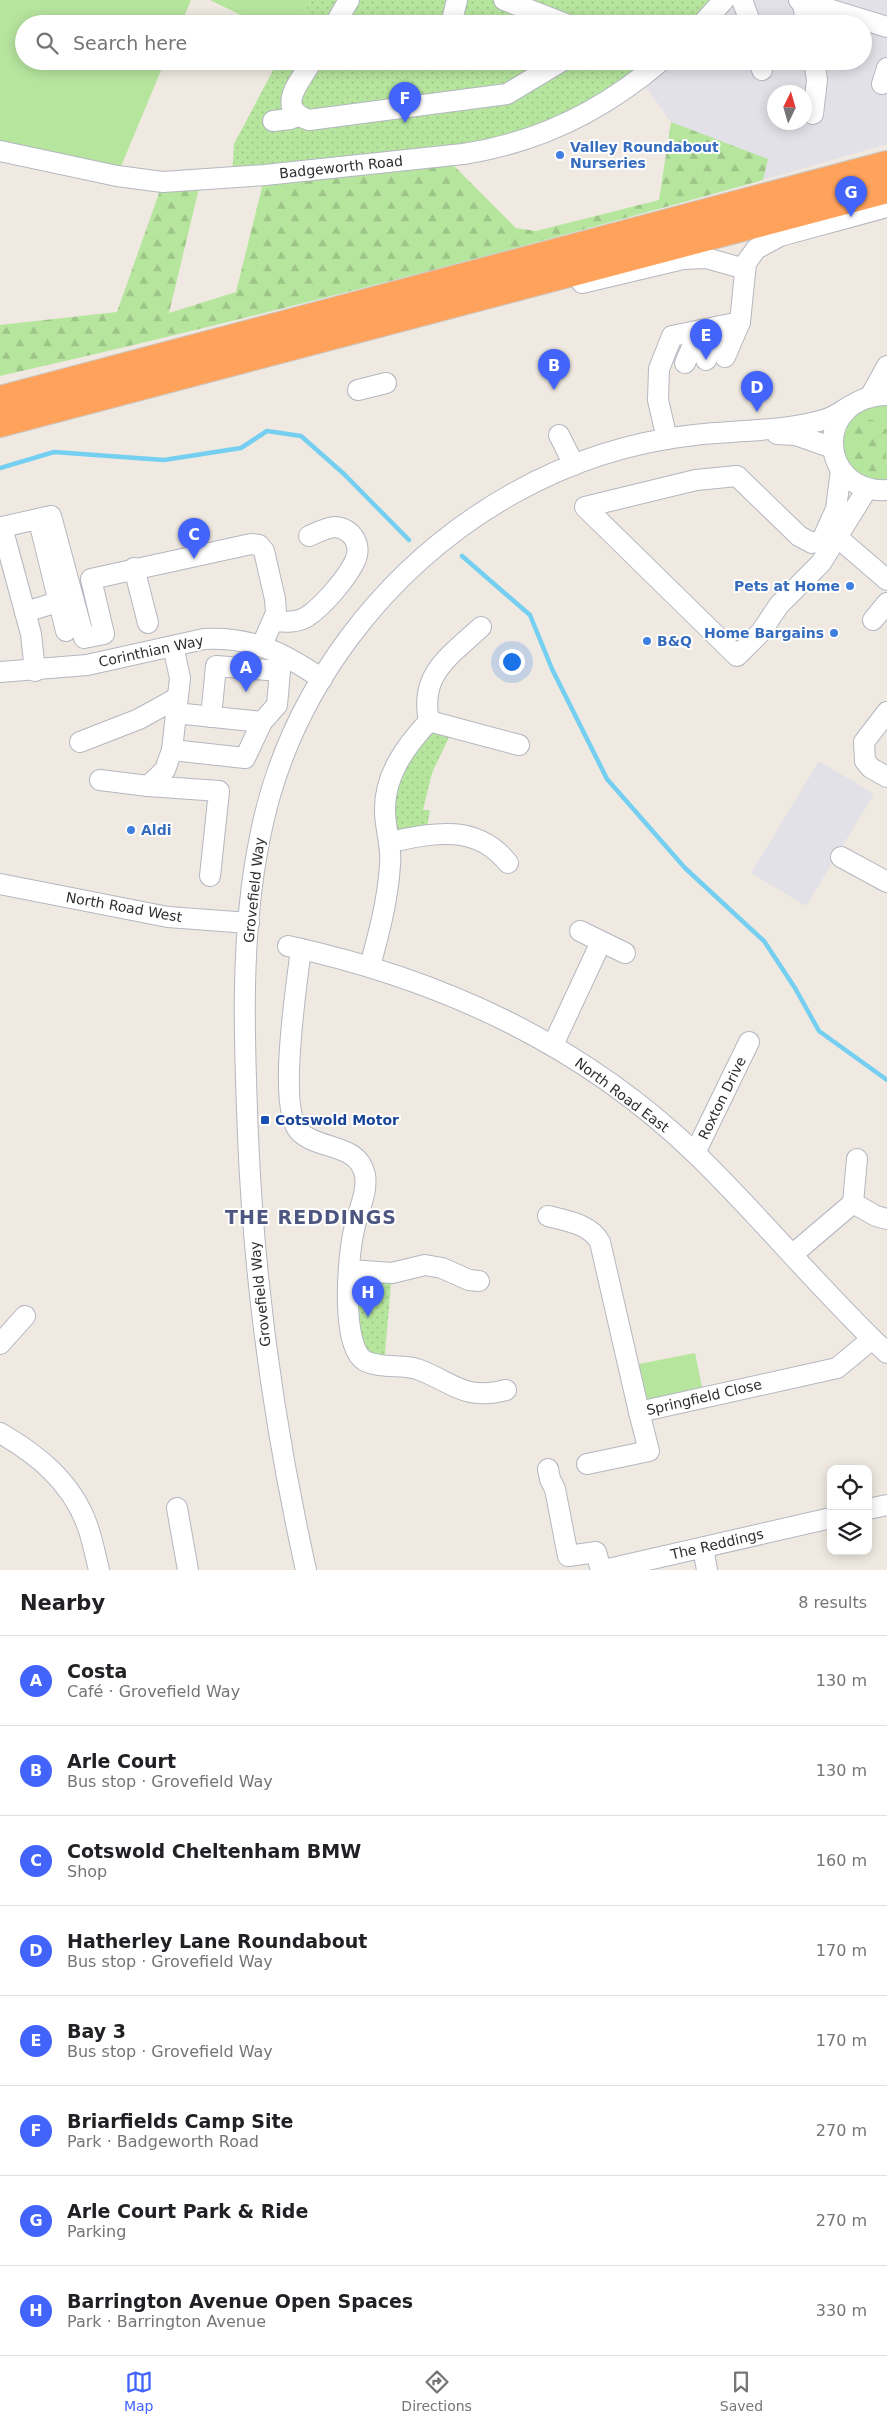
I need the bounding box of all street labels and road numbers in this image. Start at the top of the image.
street label: Badgeworth Road [278,153,404,181]
street label: Corinthian Way [97,632,205,670]
street label: Grovefield Way [240,836,268,944]
street label: North Road West [65,889,184,925]
street label: North Road East [572,1054,672,1136]
street label: Roxton Drive [695,1054,749,1142]
street label: Grovefield Way [246,1240,274,1348]
street label: Springfield Close [645,1376,763,1418]
street label: The Reddings [668,1526,765,1563]

